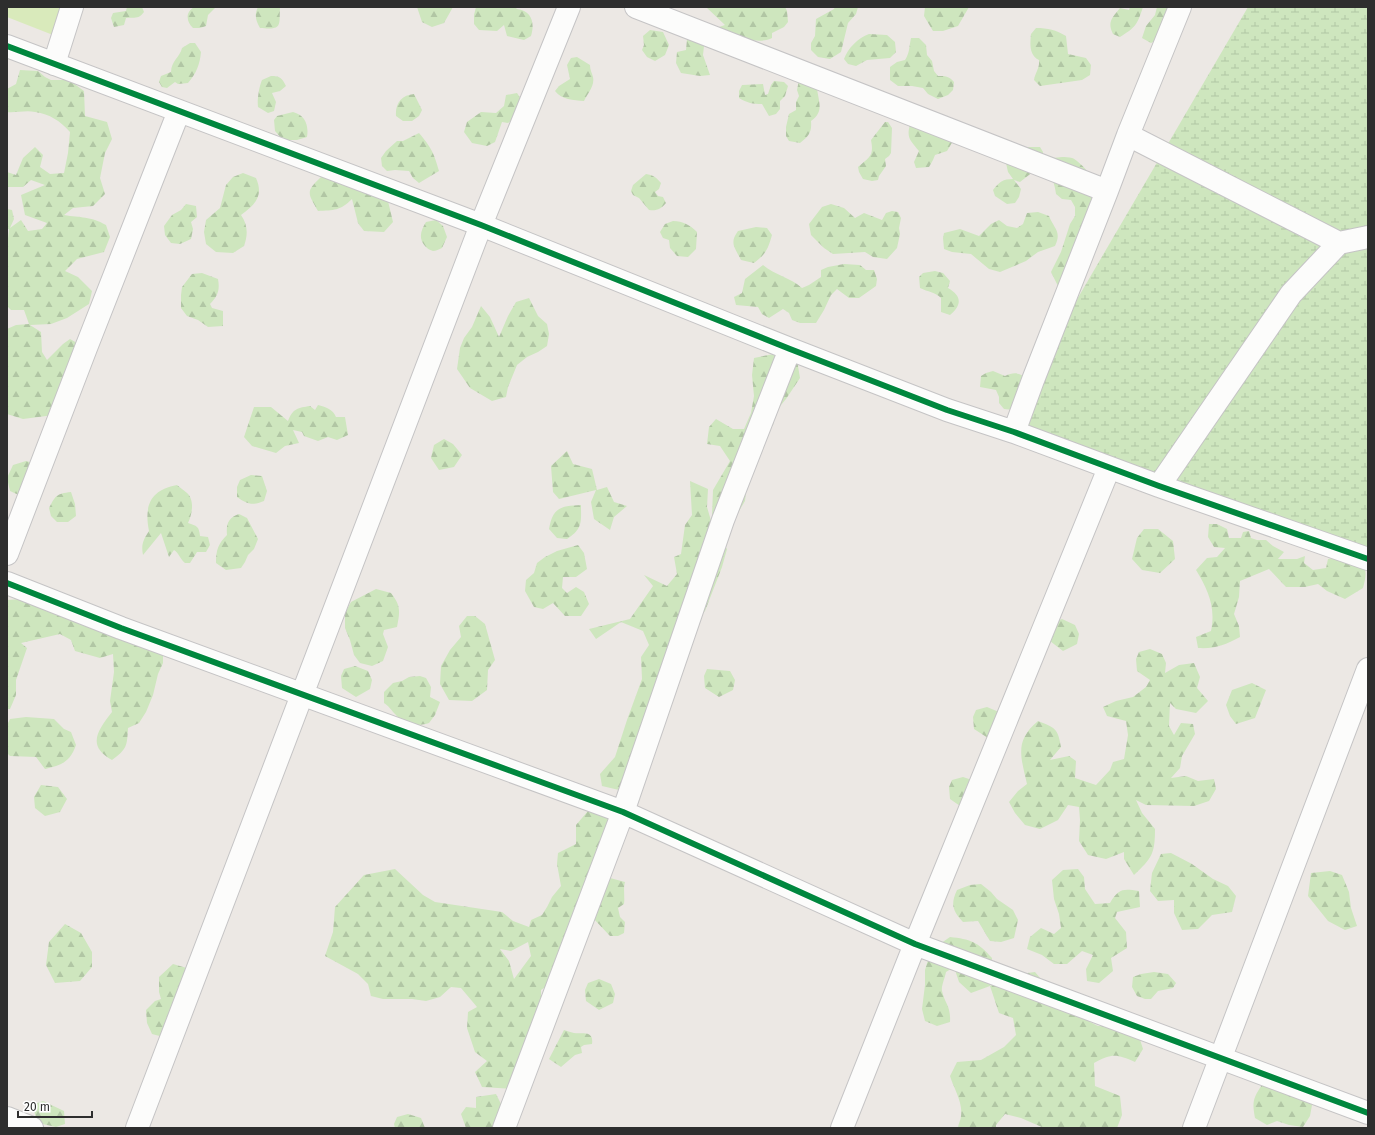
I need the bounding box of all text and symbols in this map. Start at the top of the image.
scale bar [18,1093,92,1119]
text: 20 m [24,1100,50,1114]

